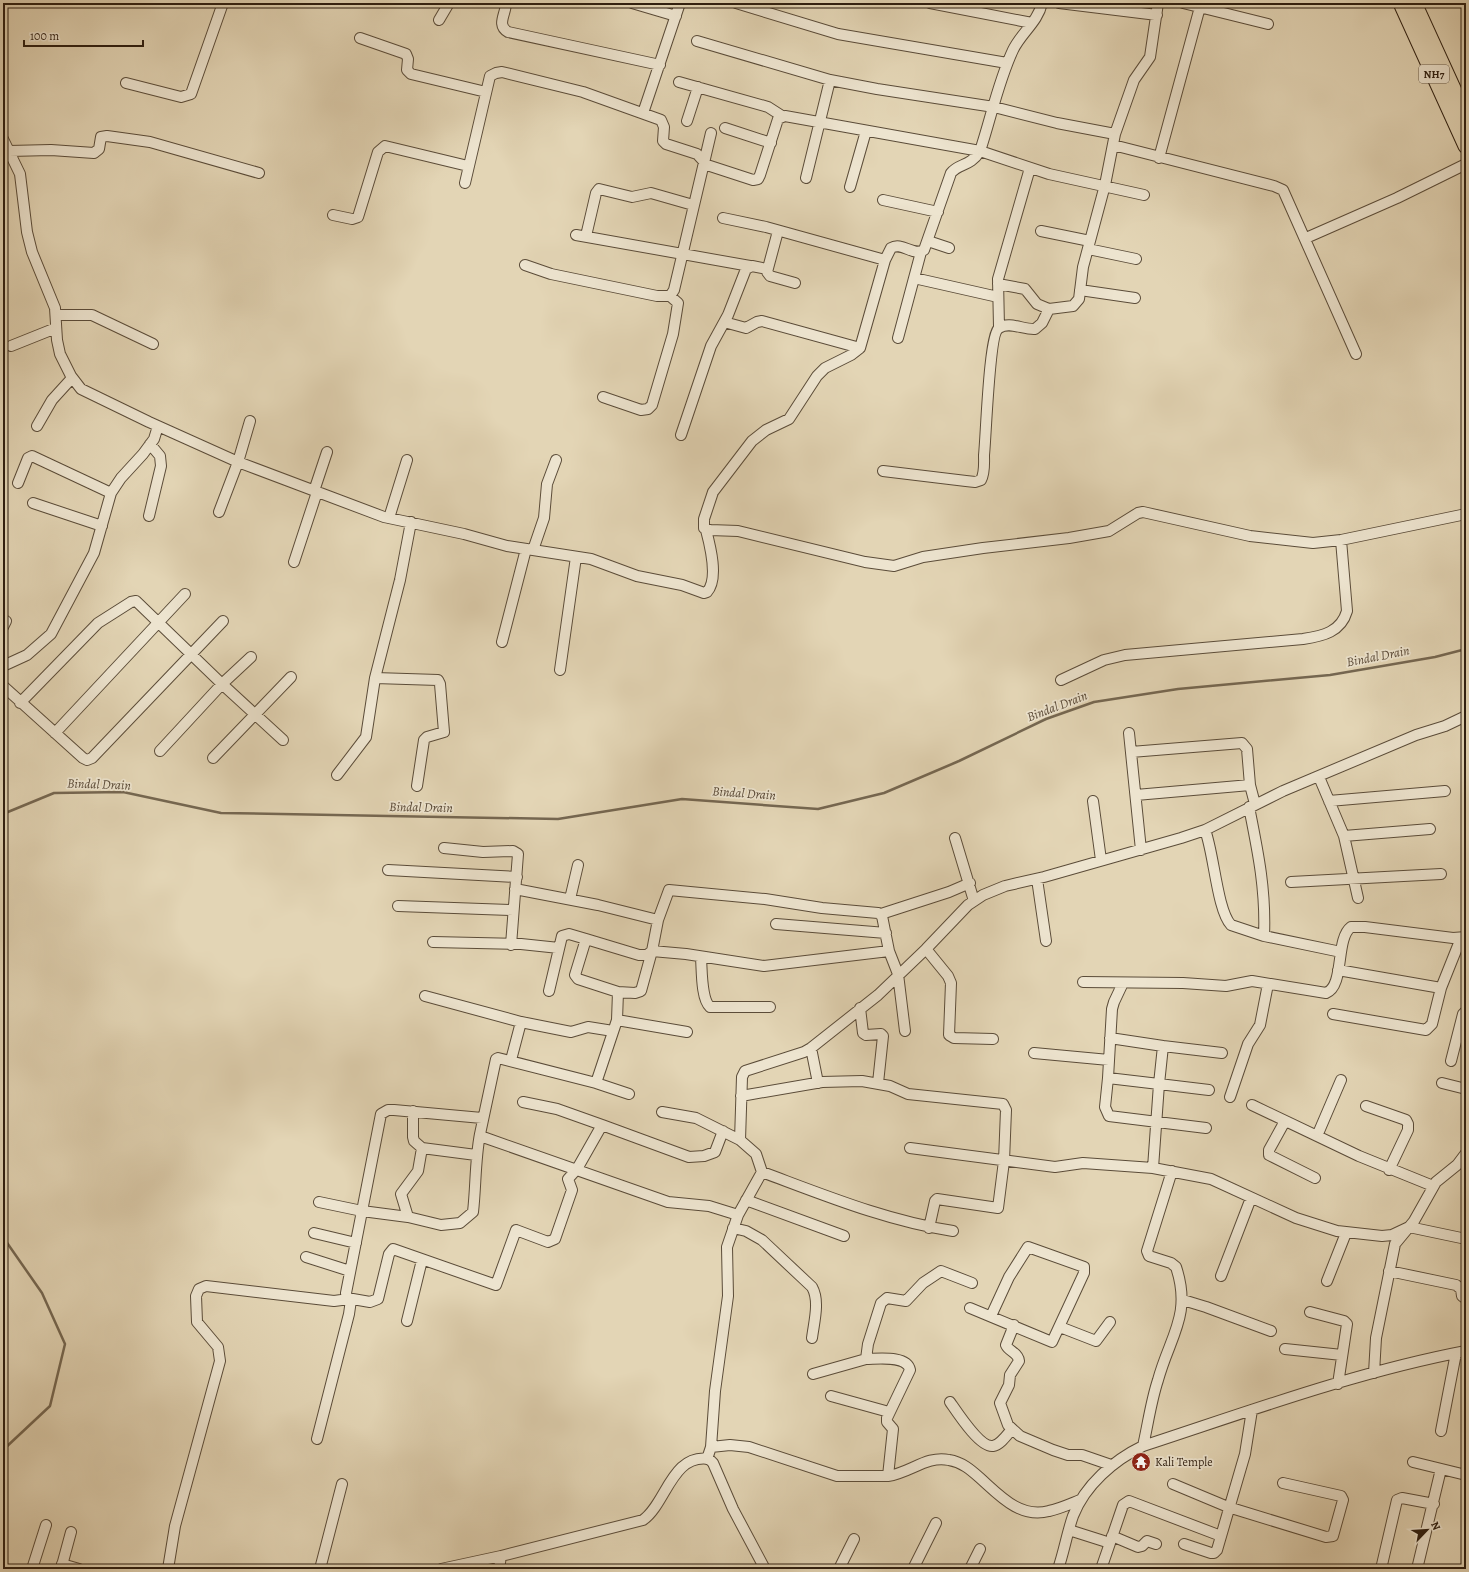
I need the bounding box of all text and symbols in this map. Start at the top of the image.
scale bar [24,22,143,48]
text: 100 m [30,28,59,44]
road number: NH7 [1419,65,1449,83]
water label: Bindal Drain [1345,642,1411,670]
water label: Bindal Drain [1024,687,1090,725]
water label: Bindal Drain [67,774,131,794]
water label: Bindal Drain [712,782,776,804]
water label: Bindal Drain [389,798,453,816]
temple icon: Kali Temple [1130,1451,1152,1473]
place label: Kali Temple [1155,1454,1213,1470]
north arrow [1407,1510,1447,1550]
text: N [1427,1519,1444,1533]

